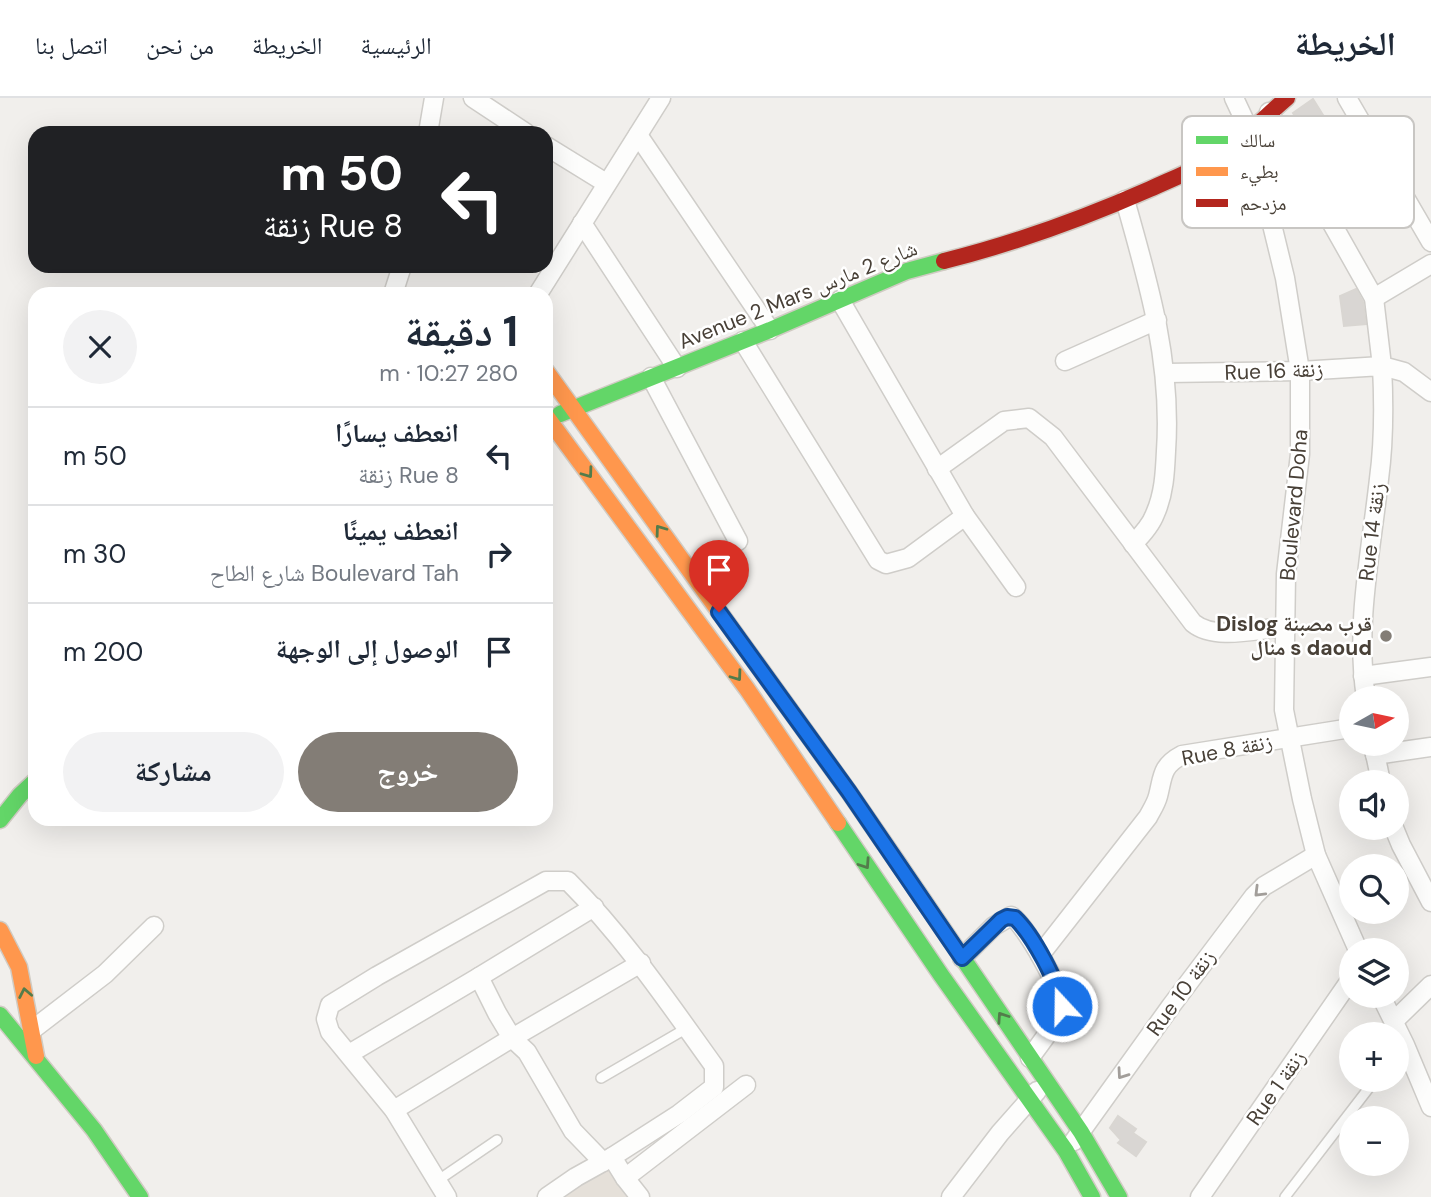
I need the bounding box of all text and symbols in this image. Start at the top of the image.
text: الخريطة [1295,22,1396,65]
text: اتصل بنا [35,30,108,61]
text: من نحن [146,30,214,61]
text: الخريطة [252,30,323,61]
text: الرئيسية [361,30,432,61]
legend [1182,116,1414,228]
text: سالك [1240,128,1275,153]
text: 50 m [280,141,403,205]
icon: left [427,154,518,245]
text: بطيء [1240,159,1279,187]
text: مزدحم [1240,191,1286,216]
text: Rue 8 زنقة [263,205,403,247]
street label: Avenue 2 Mars شارع 2 مارس [674,234,922,356]
text: 1 دقيقة [405,304,518,359]
button: close [63,310,137,384]
street label: Rue 16 زنقة [1224,355,1324,387]
text: 280 m · 10:27 [379,358,518,388]
text: انعطف يسارًا [335,416,459,450]
street label: Boulevard Doha [1273,428,1315,582]
icon: left [480,437,518,475]
text: 50 m [63,439,127,473]
text: Rue 8 زنقة [358,460,459,490]
one-way arrow [579,465,592,478]
street label: Rue 14 زنقة [1352,481,1392,583]
text: انعطف يمينًا [343,514,459,548]
one-way arrow [656,525,668,538]
icon: right [480,535,518,573]
text: 30 m [63,537,126,571]
pin [689,540,749,612]
icon: arrive [700,551,738,589]
text: Boulevard Tah شارع الطاح [210,558,459,588]
place label: Dislog قرب مصبنة منال s daoud [1216,610,1372,662]
marker: Dislog قرب مصبنة منال s daoud [1378,628,1394,644]
text: الوصول إلى الوجهة [276,632,459,666]
icon: arrive [480,633,518,671]
text: 200 m [63,635,143,669]
one-way arrow [729,668,741,681]
north arrow [1339,686,1409,756]
map controls [1339,686,1409,1176]
street label: Rue 8 زنقة [1179,727,1275,773]
button: مشاركة [63,732,284,812]
button: خروج [298,732,518,812]
button: sound [1339,770,1409,840]
button: search [1339,854,1409,924]
one-way arrow [857,856,870,869]
one-way arrow [1254,884,1267,897]
button: layers [1339,938,1409,1008]
street label: Rue 10 زنقة [1140,944,1222,1042]
position arrow [1025,969,1099,1043]
one-way arrow [18,987,33,999]
one-way arrow [998,1012,1010,1025]
button: + [1339,1022,1409,1092]
street label: Rue 1 زنقة [1240,1045,1312,1131]
one-way arrow [1118,1066,1130,1079]
button: − [1339,1106,1409,1176]

